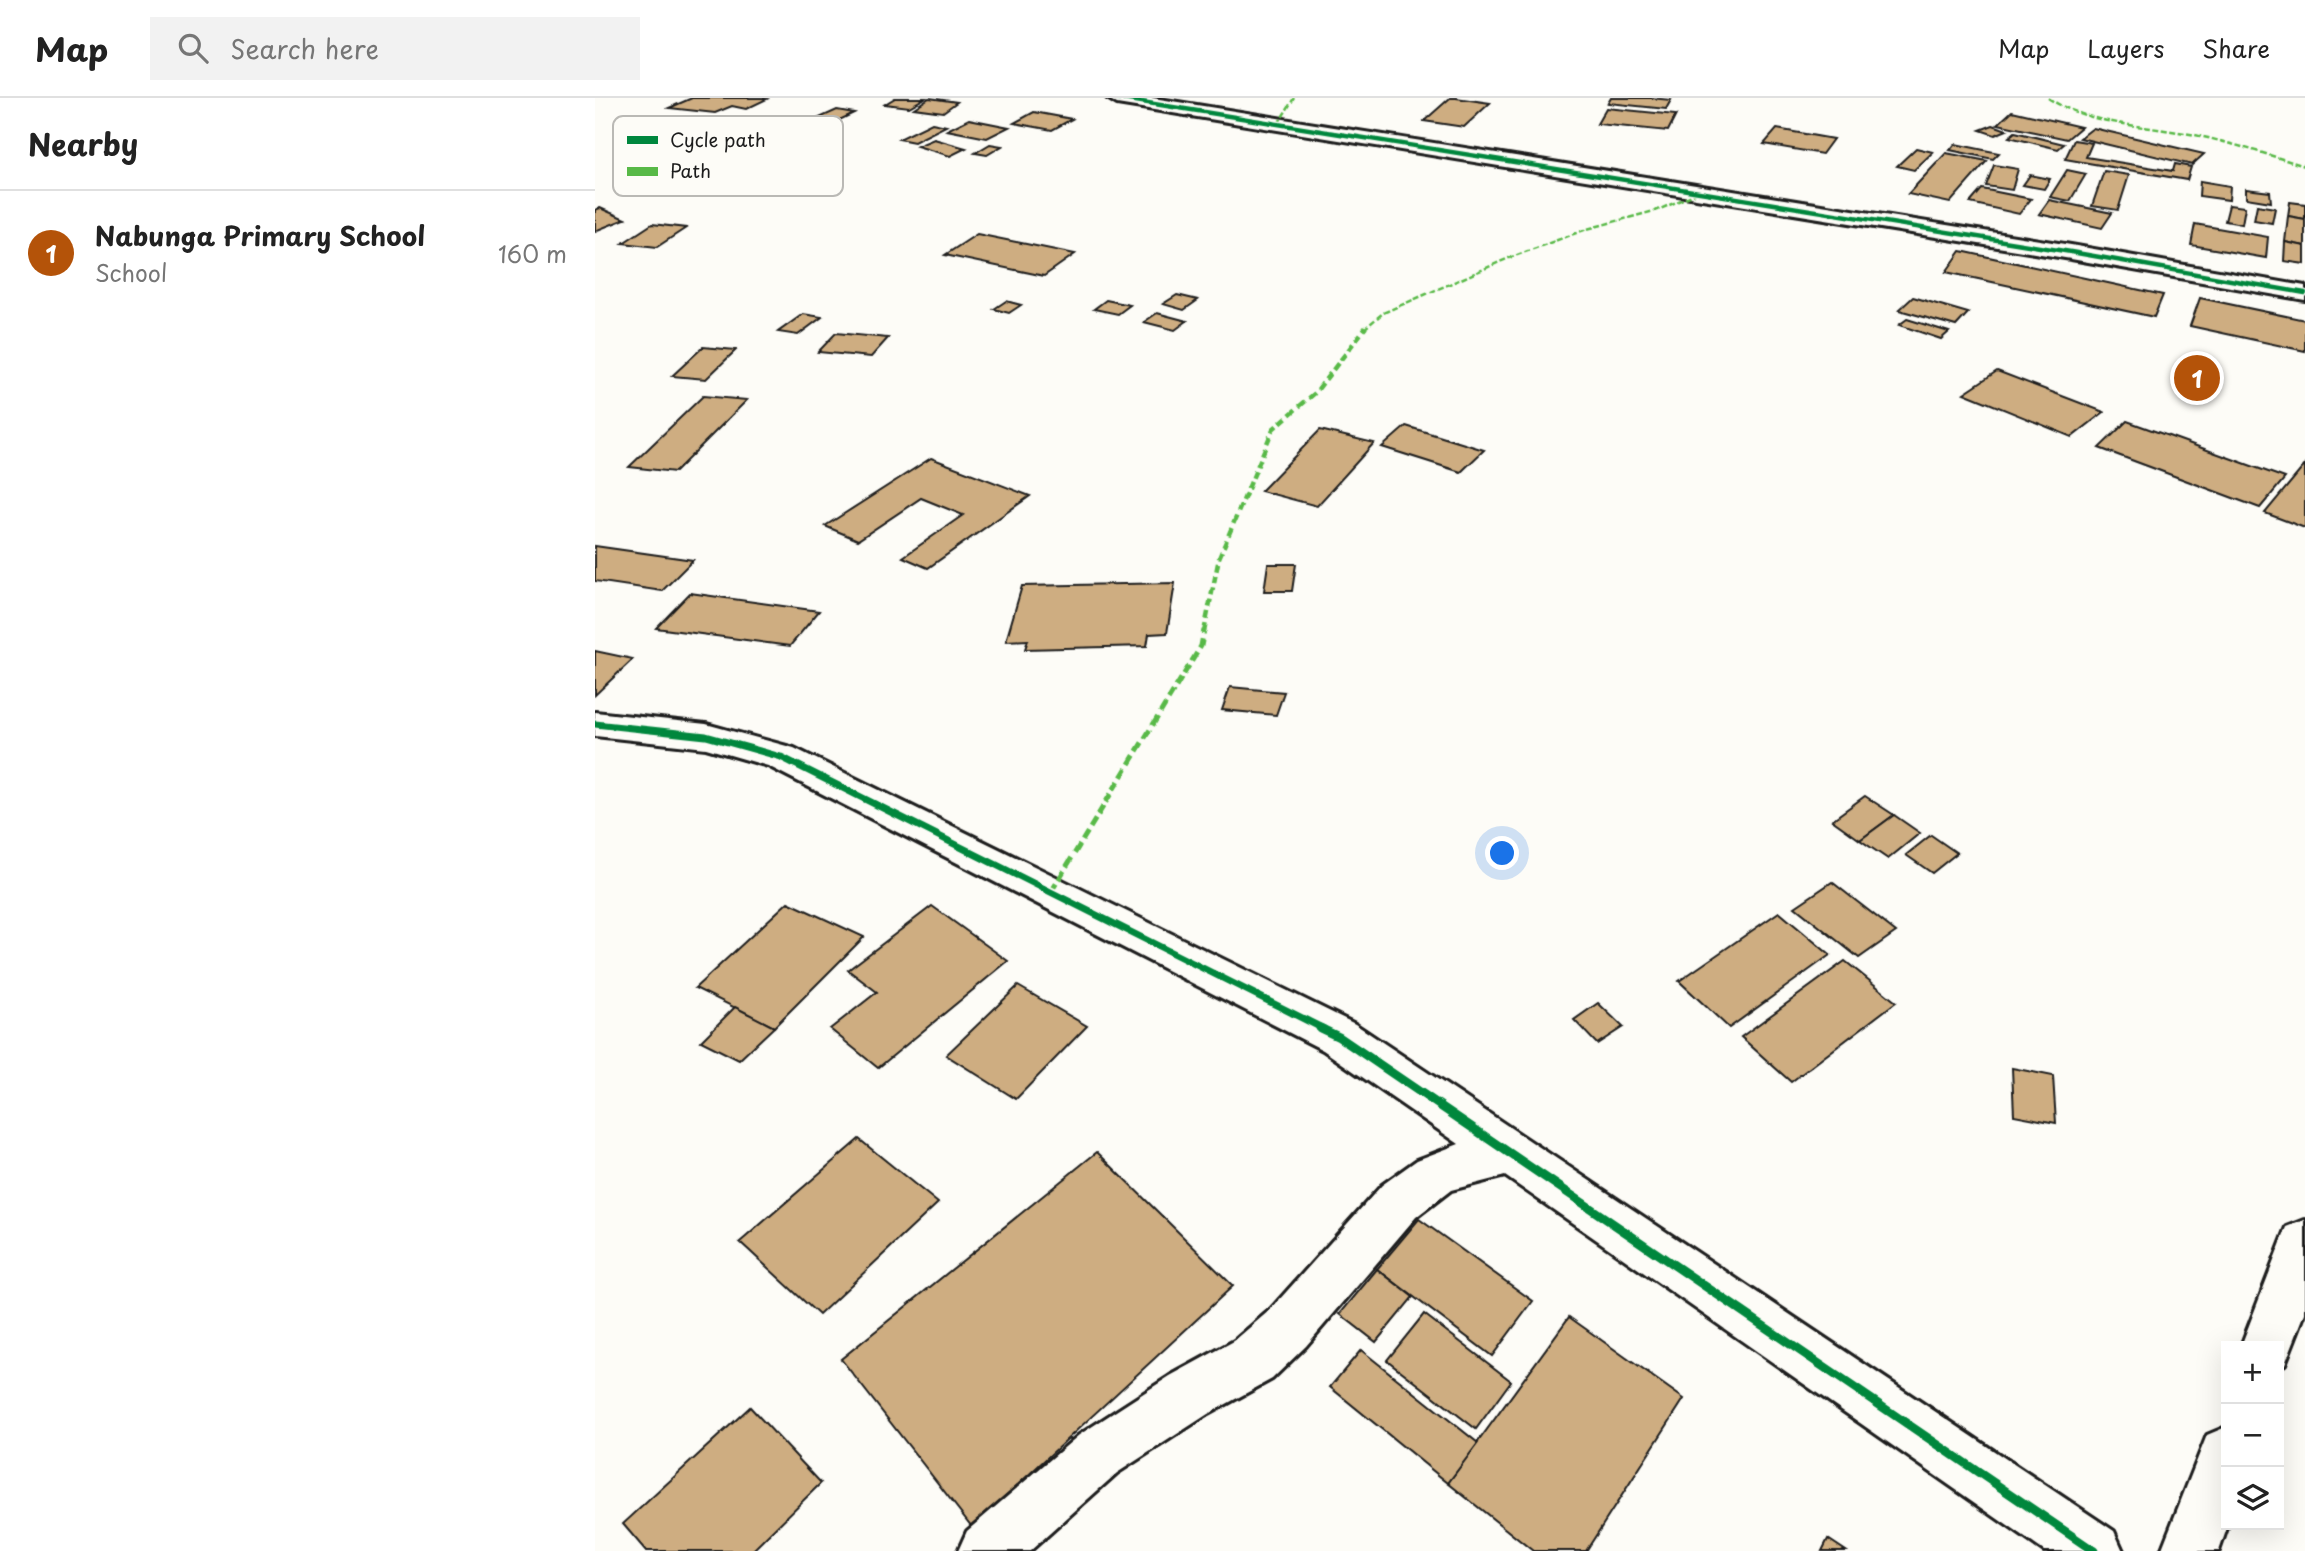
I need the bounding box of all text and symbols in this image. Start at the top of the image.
search box [150,17,640,80]
text: Map [35,23,108,73]
icon: search [174,29,212,67]
text: Search here [230,29,379,68]
text: Map [1998,30,2049,66]
text: Layers [2087,30,2164,66]
text: Share [2202,30,2270,66]
legend [613,116,843,196]
text: Nearby [28,121,138,166]
text: Cycle path [670,125,766,153]
text: Path [670,156,711,184]
text: Nabunga Primary School [95,216,425,255]
text: 1 [46,236,57,271]
text: 160 m [498,236,567,271]
text: School [95,255,167,290]
pin: 1 [2174,352,2220,404]
your location [1485,836,1519,870]
map controls [2221,1341,2284,1530]
button: + [2221,1341,2284,1404]
button: − [2221,1404,2284,1467]
button: layers [2221,1467,2284,1530]

